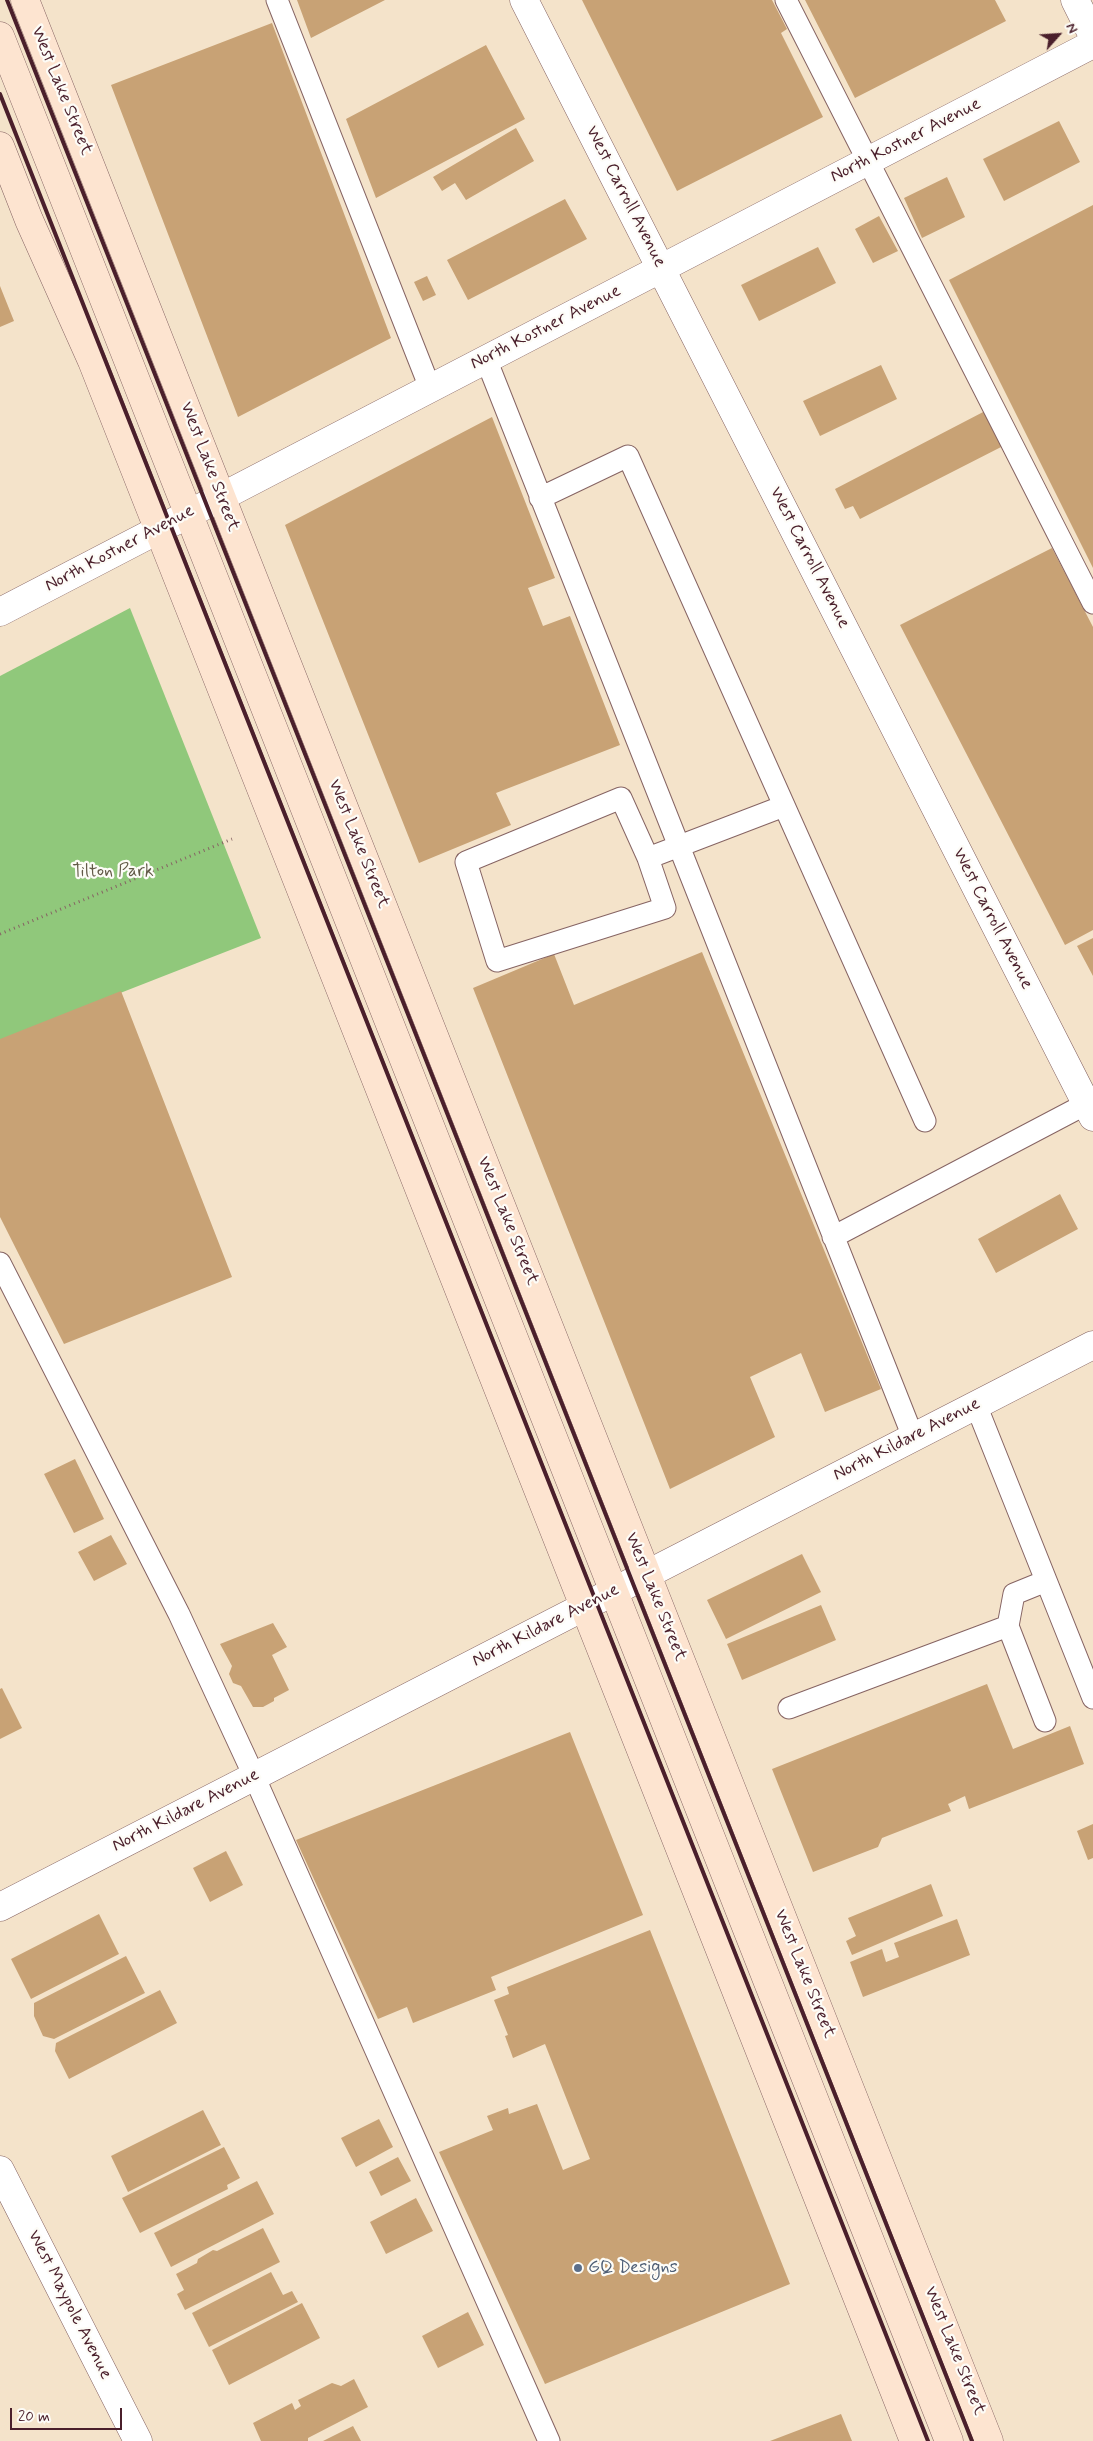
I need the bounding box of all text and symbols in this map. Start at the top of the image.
north arrow [1033,10,1083,60]
text: N [1061,20,1082,37]
street label: West Lake Street [25,24,97,158]
street label: North Kostner Avenue [827,94,985,188]
street label: West Carroll Avenue [580,123,670,271]
street label: North Kostner Avenue [467,281,625,375]
street label: West Lake Street [174,399,244,535]
street label: West Carroll Avenue [764,484,854,632]
street label: North Kostner Avenue [42,500,198,598]
street label: West Lake Street [322,777,394,911]
street label: West Carroll Avenue [947,845,1037,993]
park label: Tilton Park [72,861,154,883]
street label: West Lake Street [471,1154,543,1288]
street label: North Kildare Avenue [830,1394,984,1486]
street label: West Lake Street [619,1530,691,1664]
street label: North Kildare Avenue [469,1580,623,1672]
street label: North Kildare Avenue [109,1765,263,1857]
street label: West Lake Street [768,1907,840,2041]
street label: West Maypole Avenue [22,2227,116,2383]
place label: GQ Designs [588,2257,678,2279]
marker: GQ Designs [572,2262,584,2274]
street label: West Lake Street [918,2284,990,2418]
scale bar [12,2398,125,2430]
text: 20 m [18,2407,50,2427]

